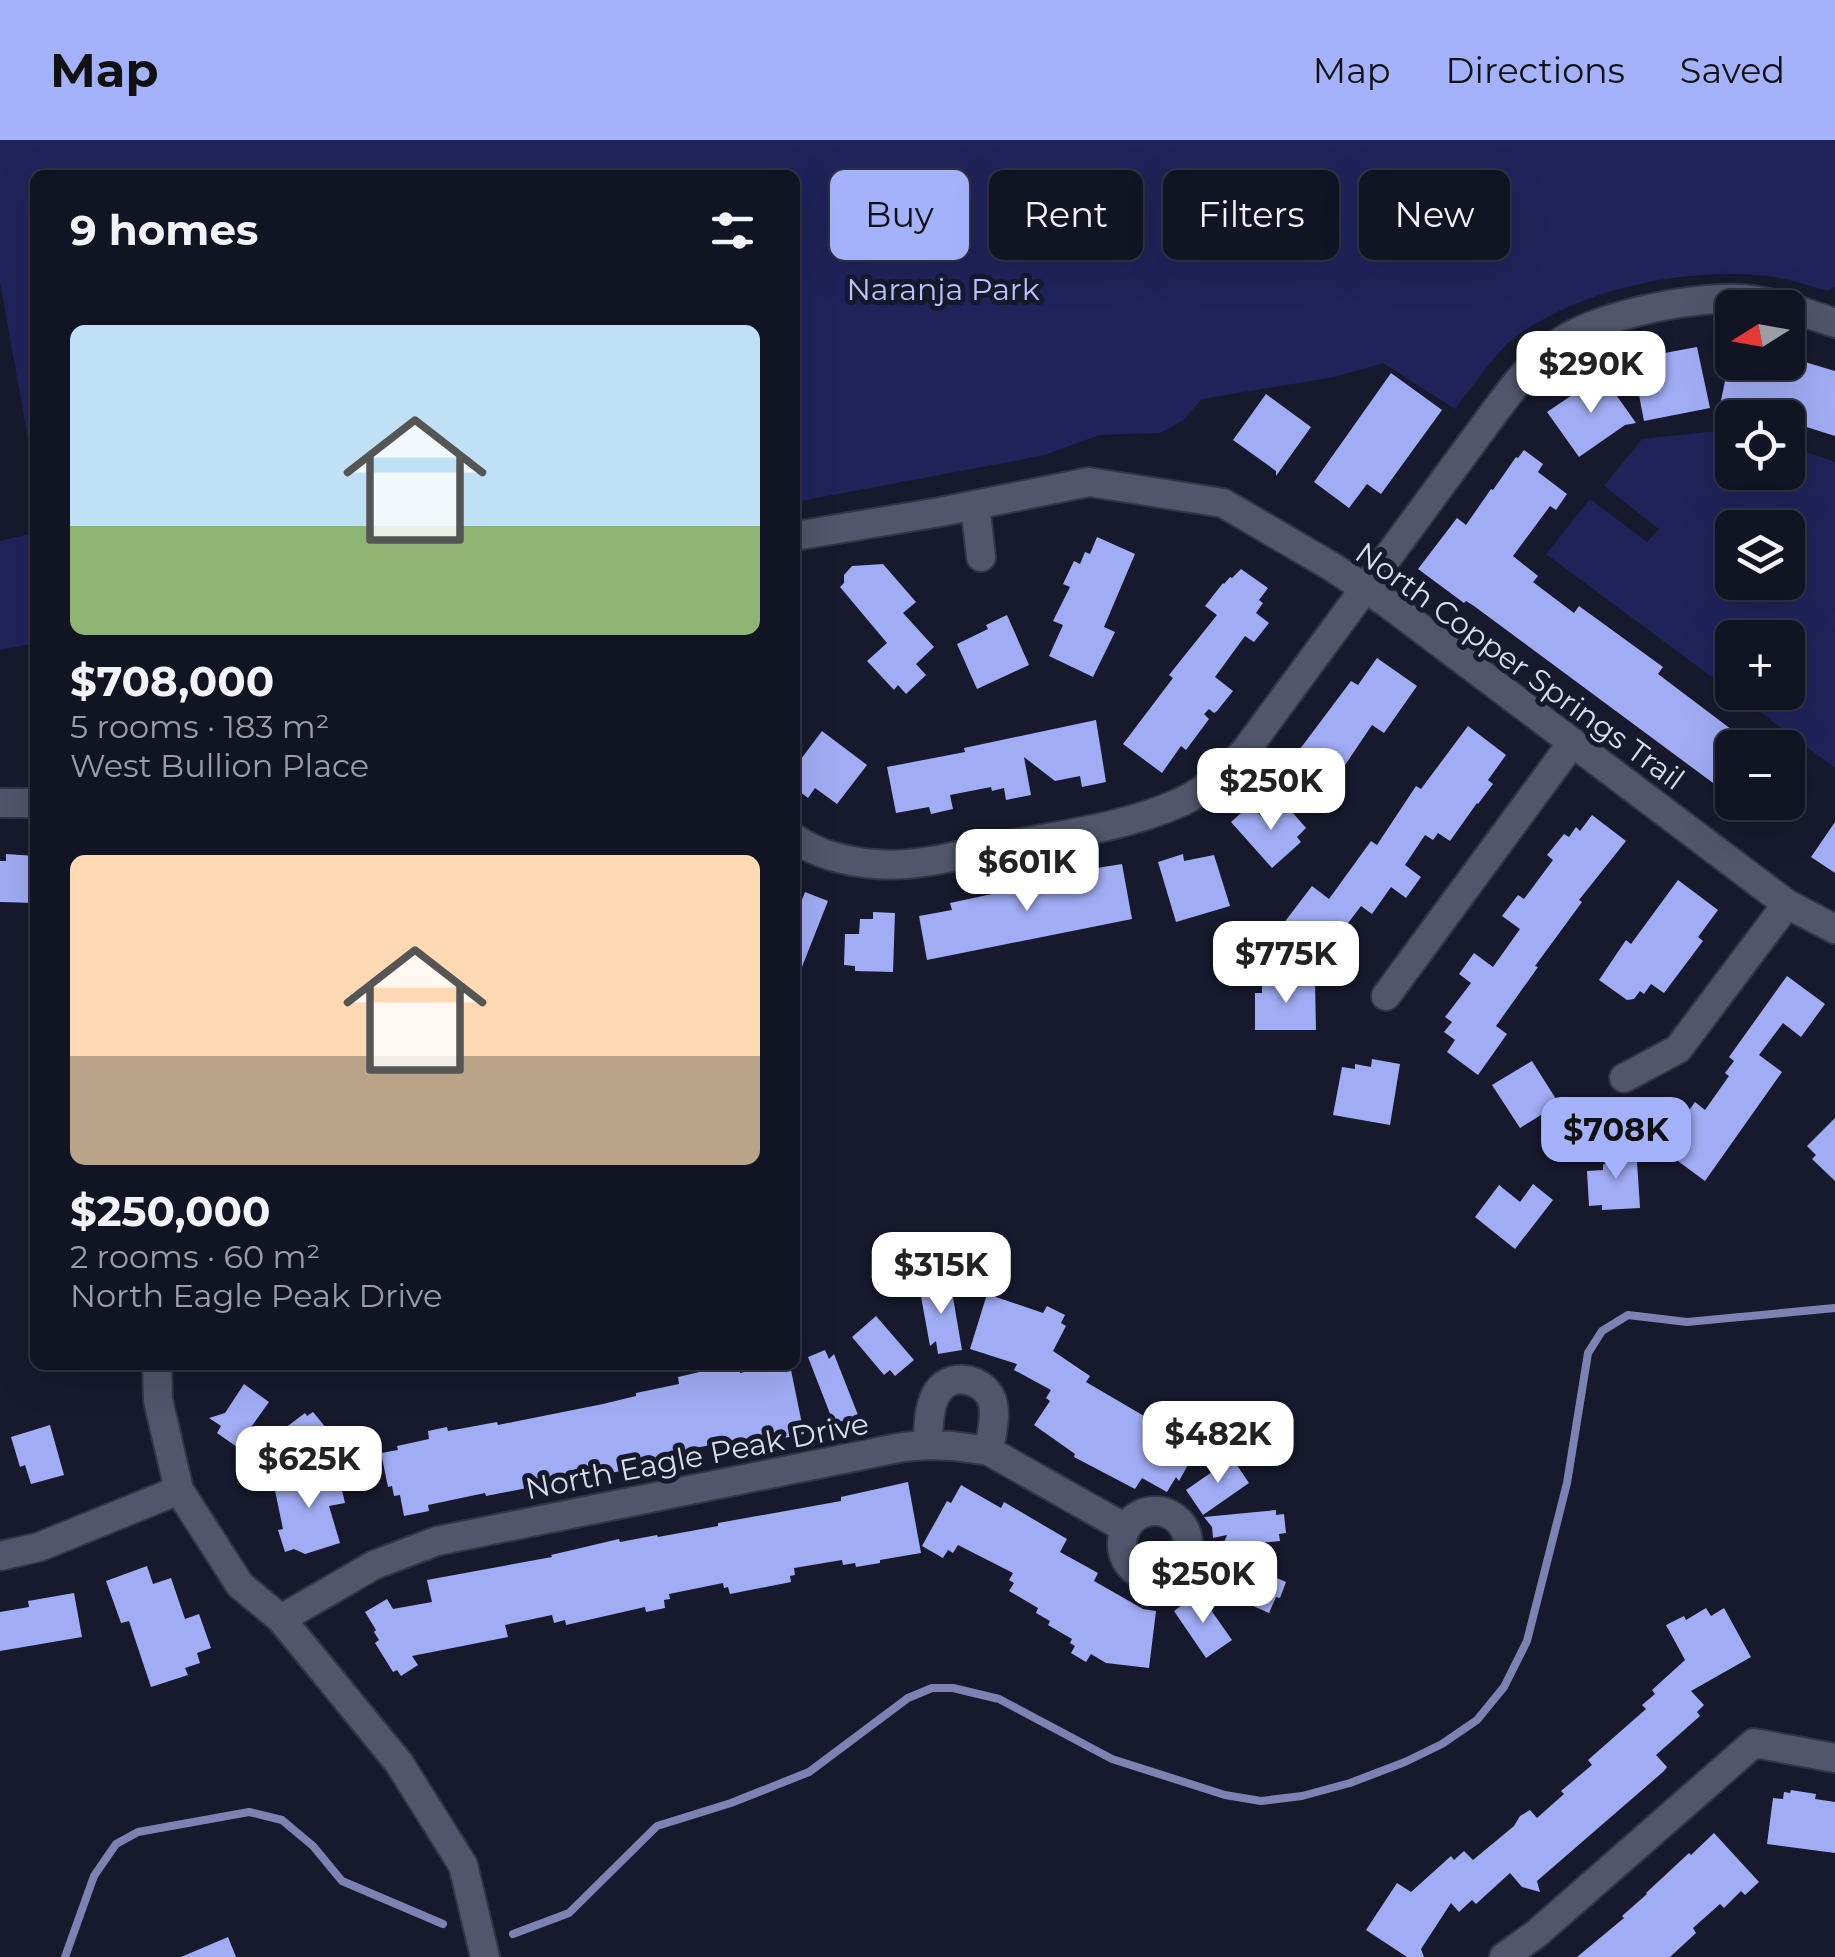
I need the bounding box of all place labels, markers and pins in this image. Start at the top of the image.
pin: $290K [1521,331,1661,416]
pin: $250K [1201,748,1341,833]
pin: $601K [957,829,1097,914]
pin: $775K [1216,921,1356,1006]
pin: $708K [1546,1097,1686,1182]
pin: $315K [871,1232,1011,1317]
pin: $482K [1148,1401,1288,1486]
pin: $625K [239,1426,379,1511]
pin: $250K [1133,1541,1273,1626]

